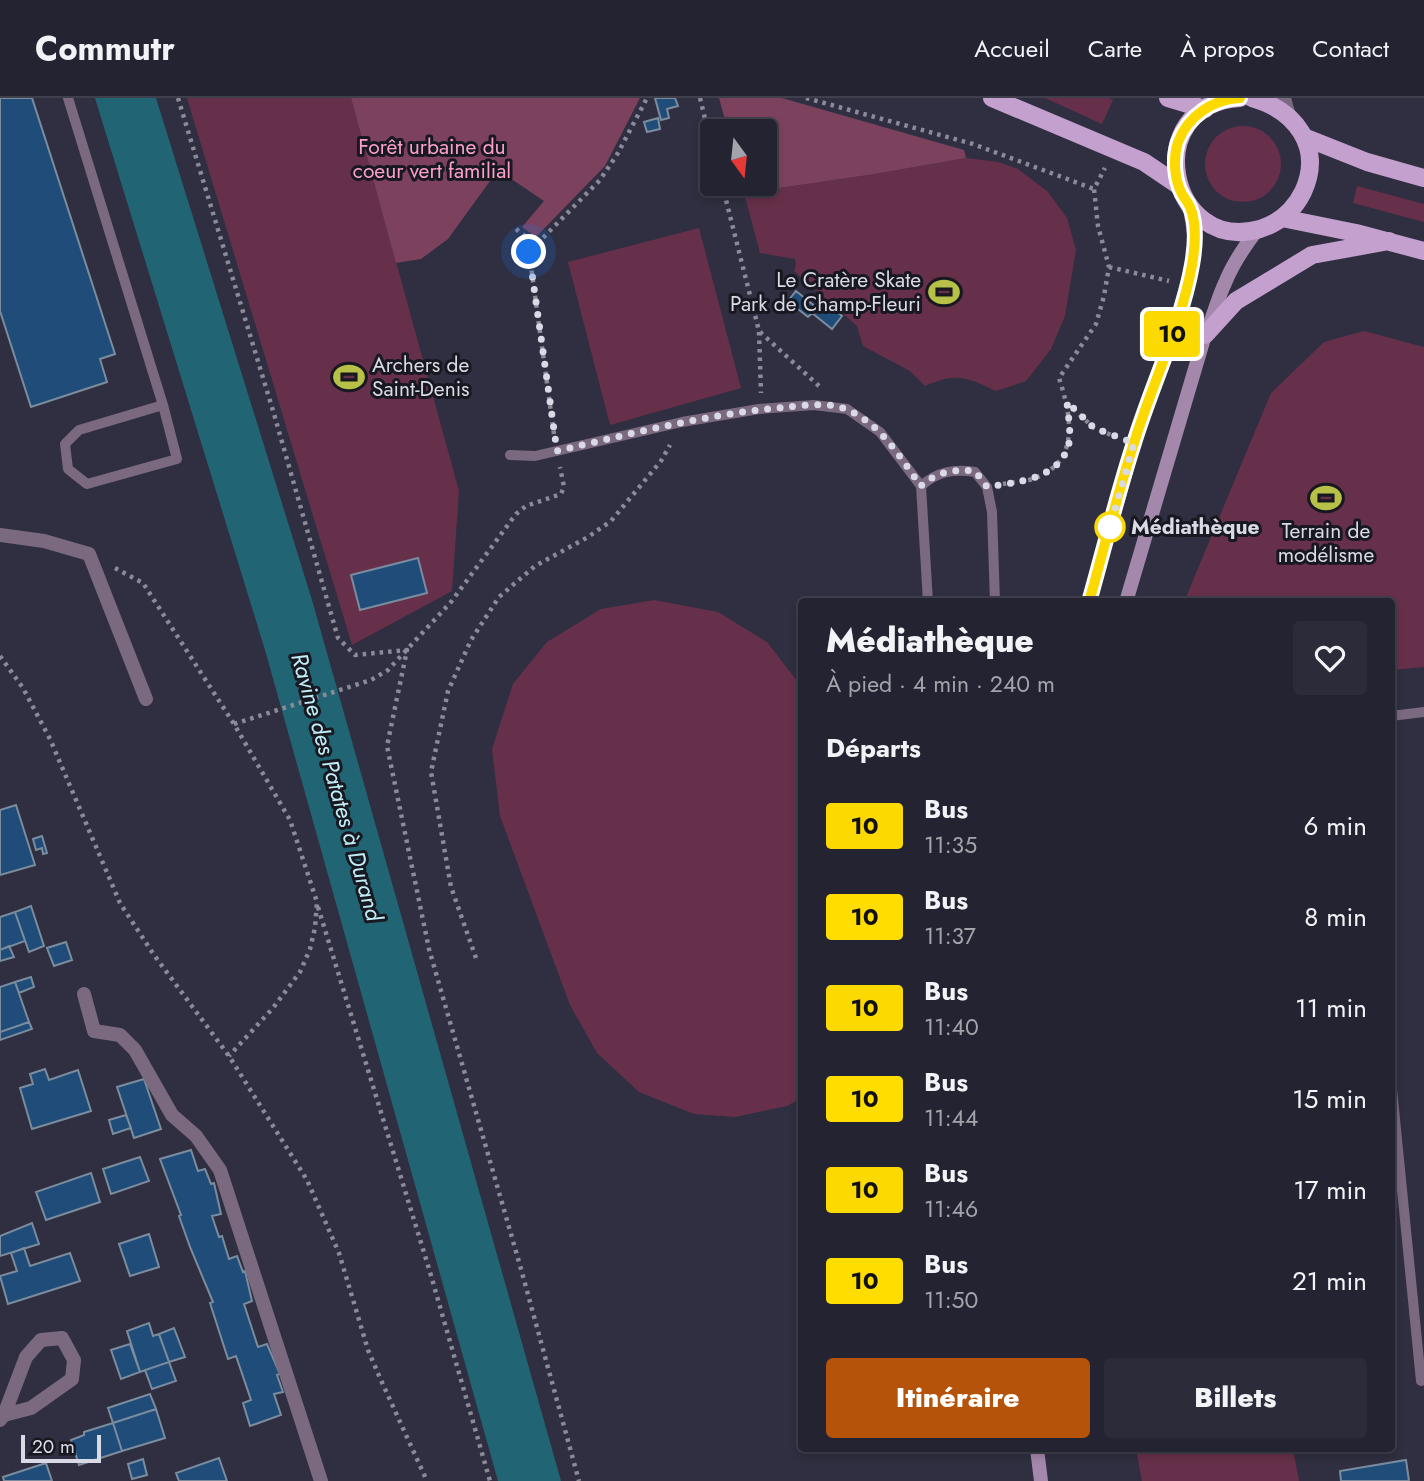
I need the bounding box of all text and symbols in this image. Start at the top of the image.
text: Commutr [35,25,175,72]
text: Accueil [974,31,1050,66]
text: Carte [1088,31,1142,66]
text: À propos [1180,31,1274,66]
text: Contact [1312,31,1389,66]
north arrow [700,119,777,196]
map controls [700,119,777,196]
park label: Forêt urbaine du coeur vert familial [353,132,511,186]
your location [511,234,546,269]
place label: Le Cratère Skate Park de Champ-Fleuri [730,265,921,319]
sports icon: Le Cratère Skate Park de Champ-Fleuri [927,275,961,309]
line badge: 10 [1140,311,1204,357]
text: 10 [1158,316,1186,351]
place label: Archers de Saint-Denis [372,350,470,404]
sports icon: Archers de Saint-Denis [332,360,366,394]
sports icon: Terrain de modélisme [1309,481,1343,515]
marker: Médiathèque [1095,512,1125,542]
place label: Médiathèque [1131,512,1260,542]
place label: Terrain de modélisme [1278,516,1374,570]
text: Médiathèque [826,617,1034,664]
button: heart [1293,621,1367,695]
water label: Ravine des Patates à Durand [282,649,392,926]
text: À pied · 4 min · 240 m [826,667,1055,701]
text: Départs [826,729,921,767]
text: Bus [924,790,968,828]
text: 6 min [1304,807,1367,845]
text: 10 [850,808,879,843]
text: 11:35 [924,828,977,862]
text: Bus [924,881,968,919]
text: 8 min [1304,898,1367,936]
text: 10 [850,899,879,934]
text: 11:37 [924,919,976,953]
text: Bus [924,972,968,1010]
text: 11 min [1295,989,1367,1027]
text: 10 [850,990,879,1025]
text: 11:40 [924,1010,979,1044]
text: Bus [924,1063,968,1101]
text: 15 min [1292,1080,1367,1118]
text: 10 [850,1081,879,1116]
text: 11:44 [924,1101,978,1135]
text: Bus [924,1154,968,1192]
text: 17 min [1293,1171,1367,1209]
text: 10 [850,1172,879,1207]
text: 11:46 [924,1192,978,1226]
text: Bus [924,1245,968,1283]
text: 21 min [1292,1262,1367,1300]
text: 10 [850,1263,879,1298]
text: 11:50 [924,1283,978,1317]
button: Itinéraire [826,1358,1090,1438]
button: Billets [1104,1358,1367,1438]
scale bar [21,1432,102,1464]
text: 20 m [32,1433,75,1460]

